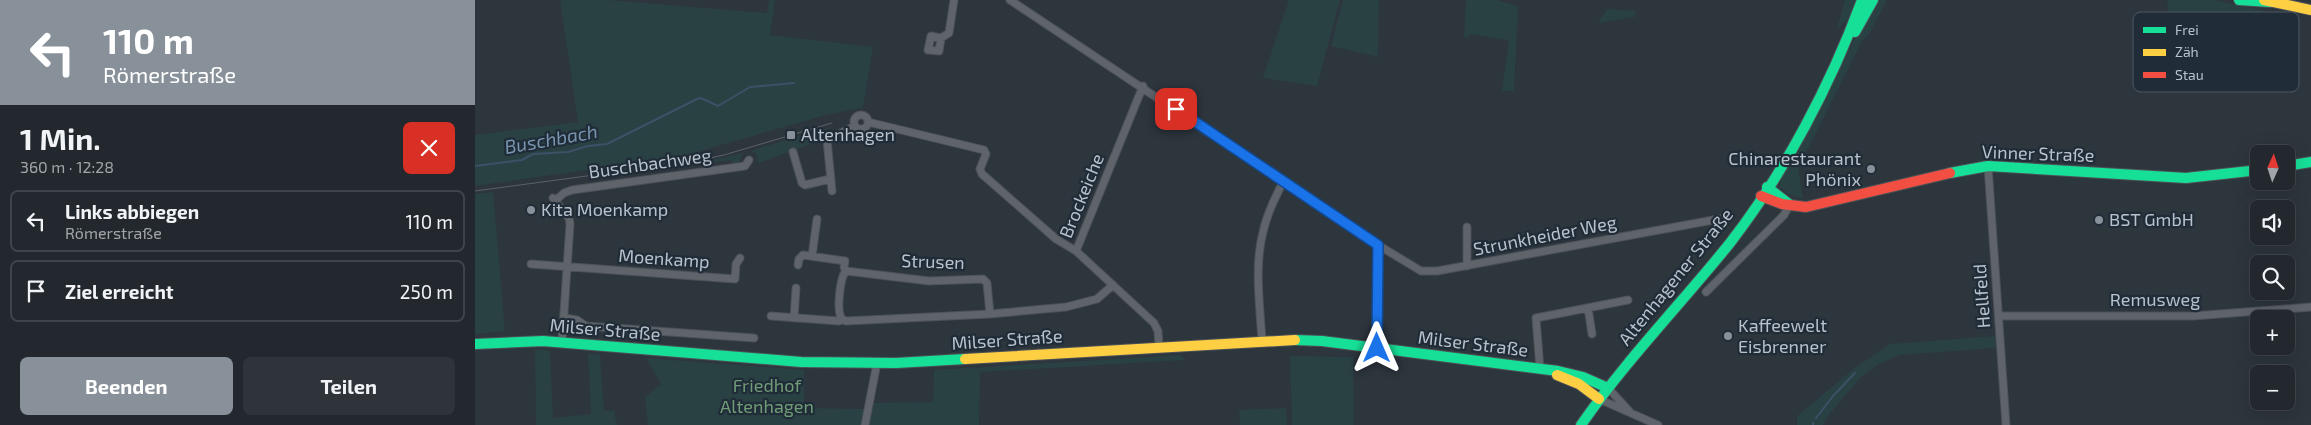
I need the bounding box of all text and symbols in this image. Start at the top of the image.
legend [2133,12,2299,92]
text: 110 m [103,19,194,61]
icon: left [20,20,85,85]
text: Frei [2175,21,2199,38]
text: Zäh [2175,43,2199,60]
text: Römerstraße [103,61,236,87]
text: Stau [2175,66,2204,83]
pin [1155,88,1197,130]
icon: arrive [1162,95,1190,123]
water label: Buschbach [502,119,599,158]
text: 1 Min. [20,120,101,156]
button: close [403,122,455,174]
place label: Altenhagen [801,123,895,145]
marker: Altenhagen [785,129,797,141]
street label: Vinner Straße [1981,140,2095,166]
street label: Buschbachweg [587,144,713,183]
north arrow [2250,145,2295,190]
map controls [2250,145,2295,410]
place label: Chinarestaurant Phönix [1728,147,1861,190]
street label: Brockeiche [1054,150,1108,241]
text: 360 m · 12:28 [20,157,114,176]
marker: Chinarestaurant Phönix [1865,163,1877,175]
place label: Kita Moenkamp [541,198,668,220]
text: Links abbiegen [65,200,199,223]
button: sound [2250,200,2295,245]
street label: Altenhagener Straße [1613,203,1737,349]
marker: Kita Moenkamp [525,204,537,216]
icon: left [22,207,50,235]
place label: BST GmbH [2109,208,2194,230]
text: 110 m [406,210,453,233]
street label: Strunkheider Weg [1471,210,1618,260]
marker: BST GmbH [2093,214,2105,226]
text: Römerstraße [65,223,162,242]
street label: Moenkamp [618,244,710,272]
street label: Strusen [901,249,965,273]
button: search [2250,255,2295,300]
street label: Hellfeld [1968,263,1994,329]
icon: arrive [22,277,50,305]
text: Ziel erreicht [65,280,174,303]
text: 250 m [400,280,453,303]
street label: Remusweg [2110,288,2200,310]
button: + [2250,310,2295,355]
street label: Milser Straße [549,313,661,345]
place label: Kaffeewelt Eisbrenner [1738,314,1827,357]
position arrow [1350,321,1402,373]
street label: Milser Straße [951,324,1063,354]
street label: Milser Straße [1417,325,1530,361]
marker: Kaffeewelt Eisbrenner [1722,330,1734,342]
button: Beenden [20,357,233,415]
button: Teilen [243,357,455,415]
button: − [2250,365,2295,410]
park label: Friedhof Altenhagen [720,374,814,417]

